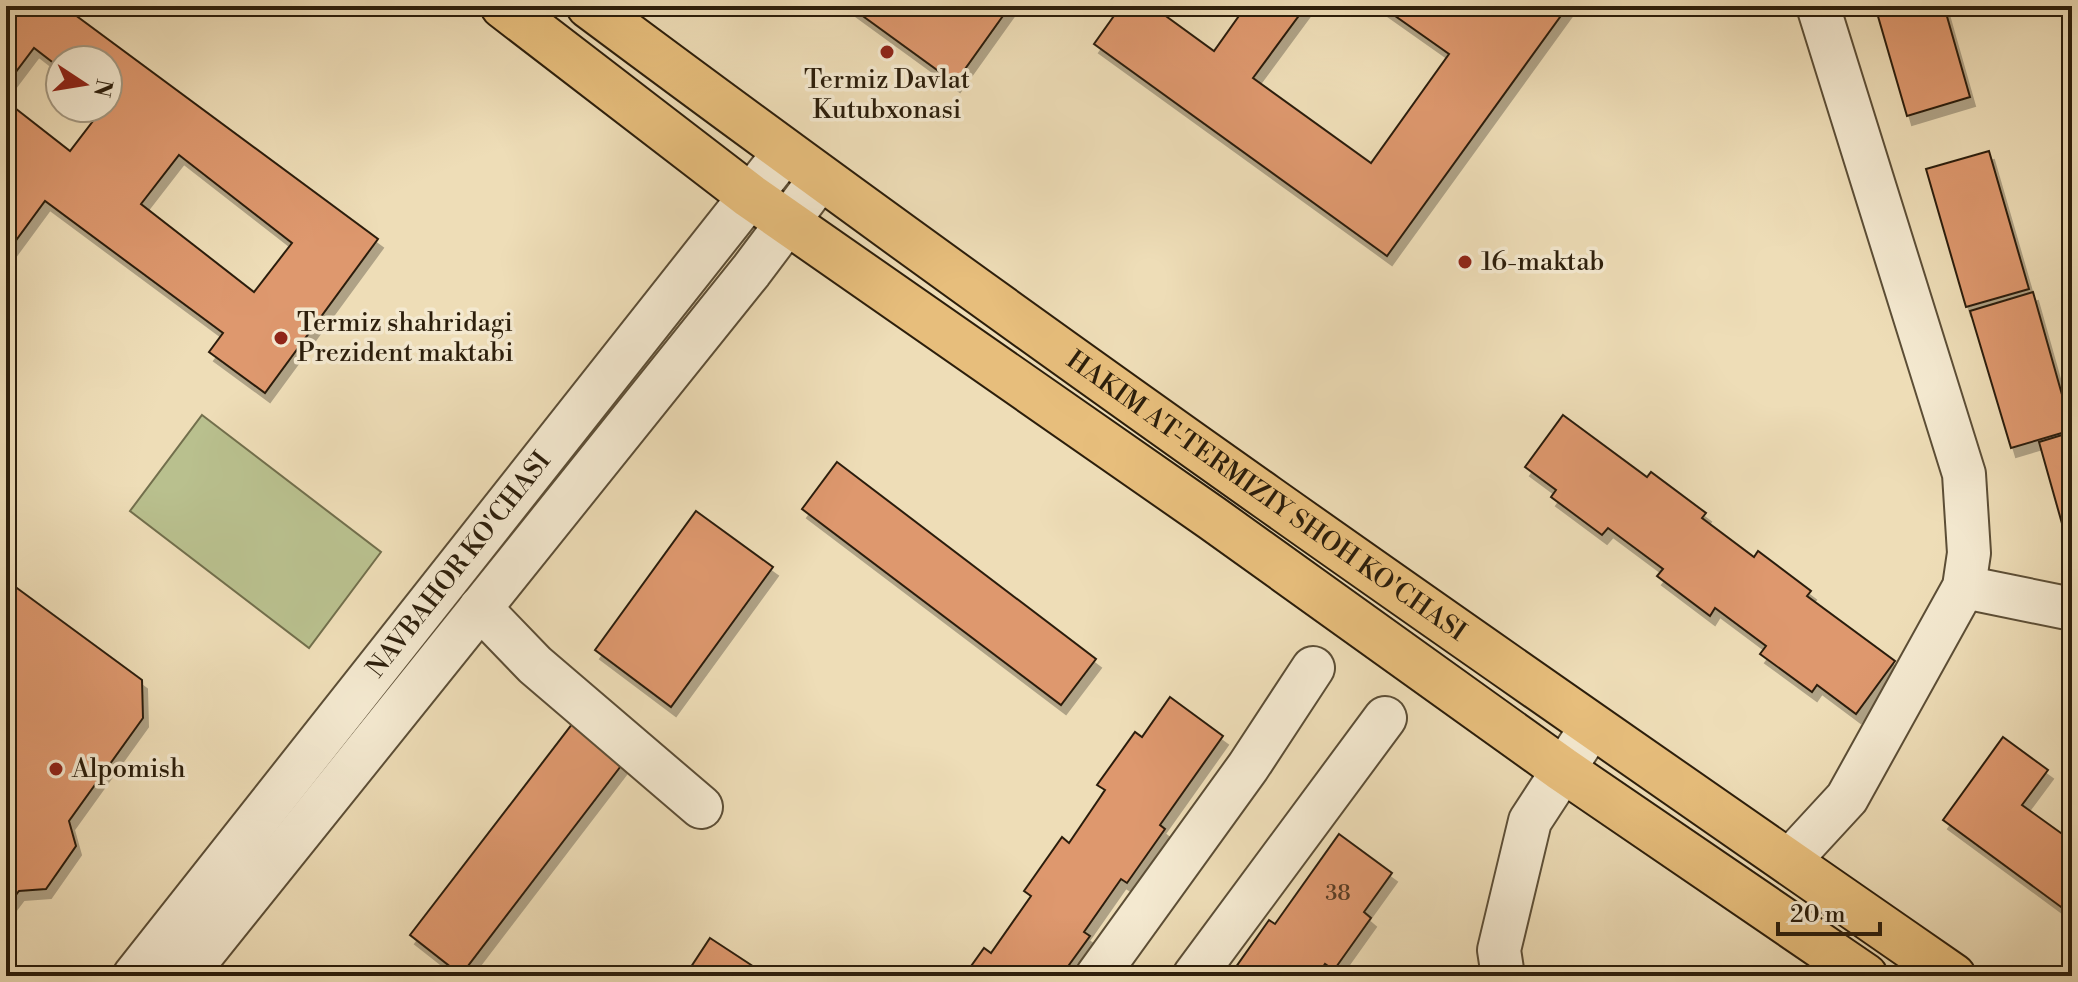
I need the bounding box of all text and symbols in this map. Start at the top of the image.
marker: Termiz Davlat Kutubxonasi [878,43,896,61]
north arrow [44,44,124,124]
place label: Termiz Davlat Kutubxonasi [804,64,970,126]
text: N [87,77,117,100]
place label: 16-maktab [1481,246,1604,278]
marker: 16-maktab [1456,253,1474,271]
place label: Termiz shahridagi Prezident maktabi [297,307,514,369]
marker: Termiz shahridagi Prezident maktabi [272,329,290,347]
street label: HAKIM AT-TERMIZIY SHOH KO'CHASI [1060,344,1472,648]
street label: NAVBAHOR KO'CHASI [360,446,558,684]
place label: Alpomish [71,753,185,785]
marker: Alpomish [47,760,65,778]
house number: 38 [1325,880,1351,907]
scale bar [1778,886,1880,936]
text: 20 m [1790,900,1846,930]

